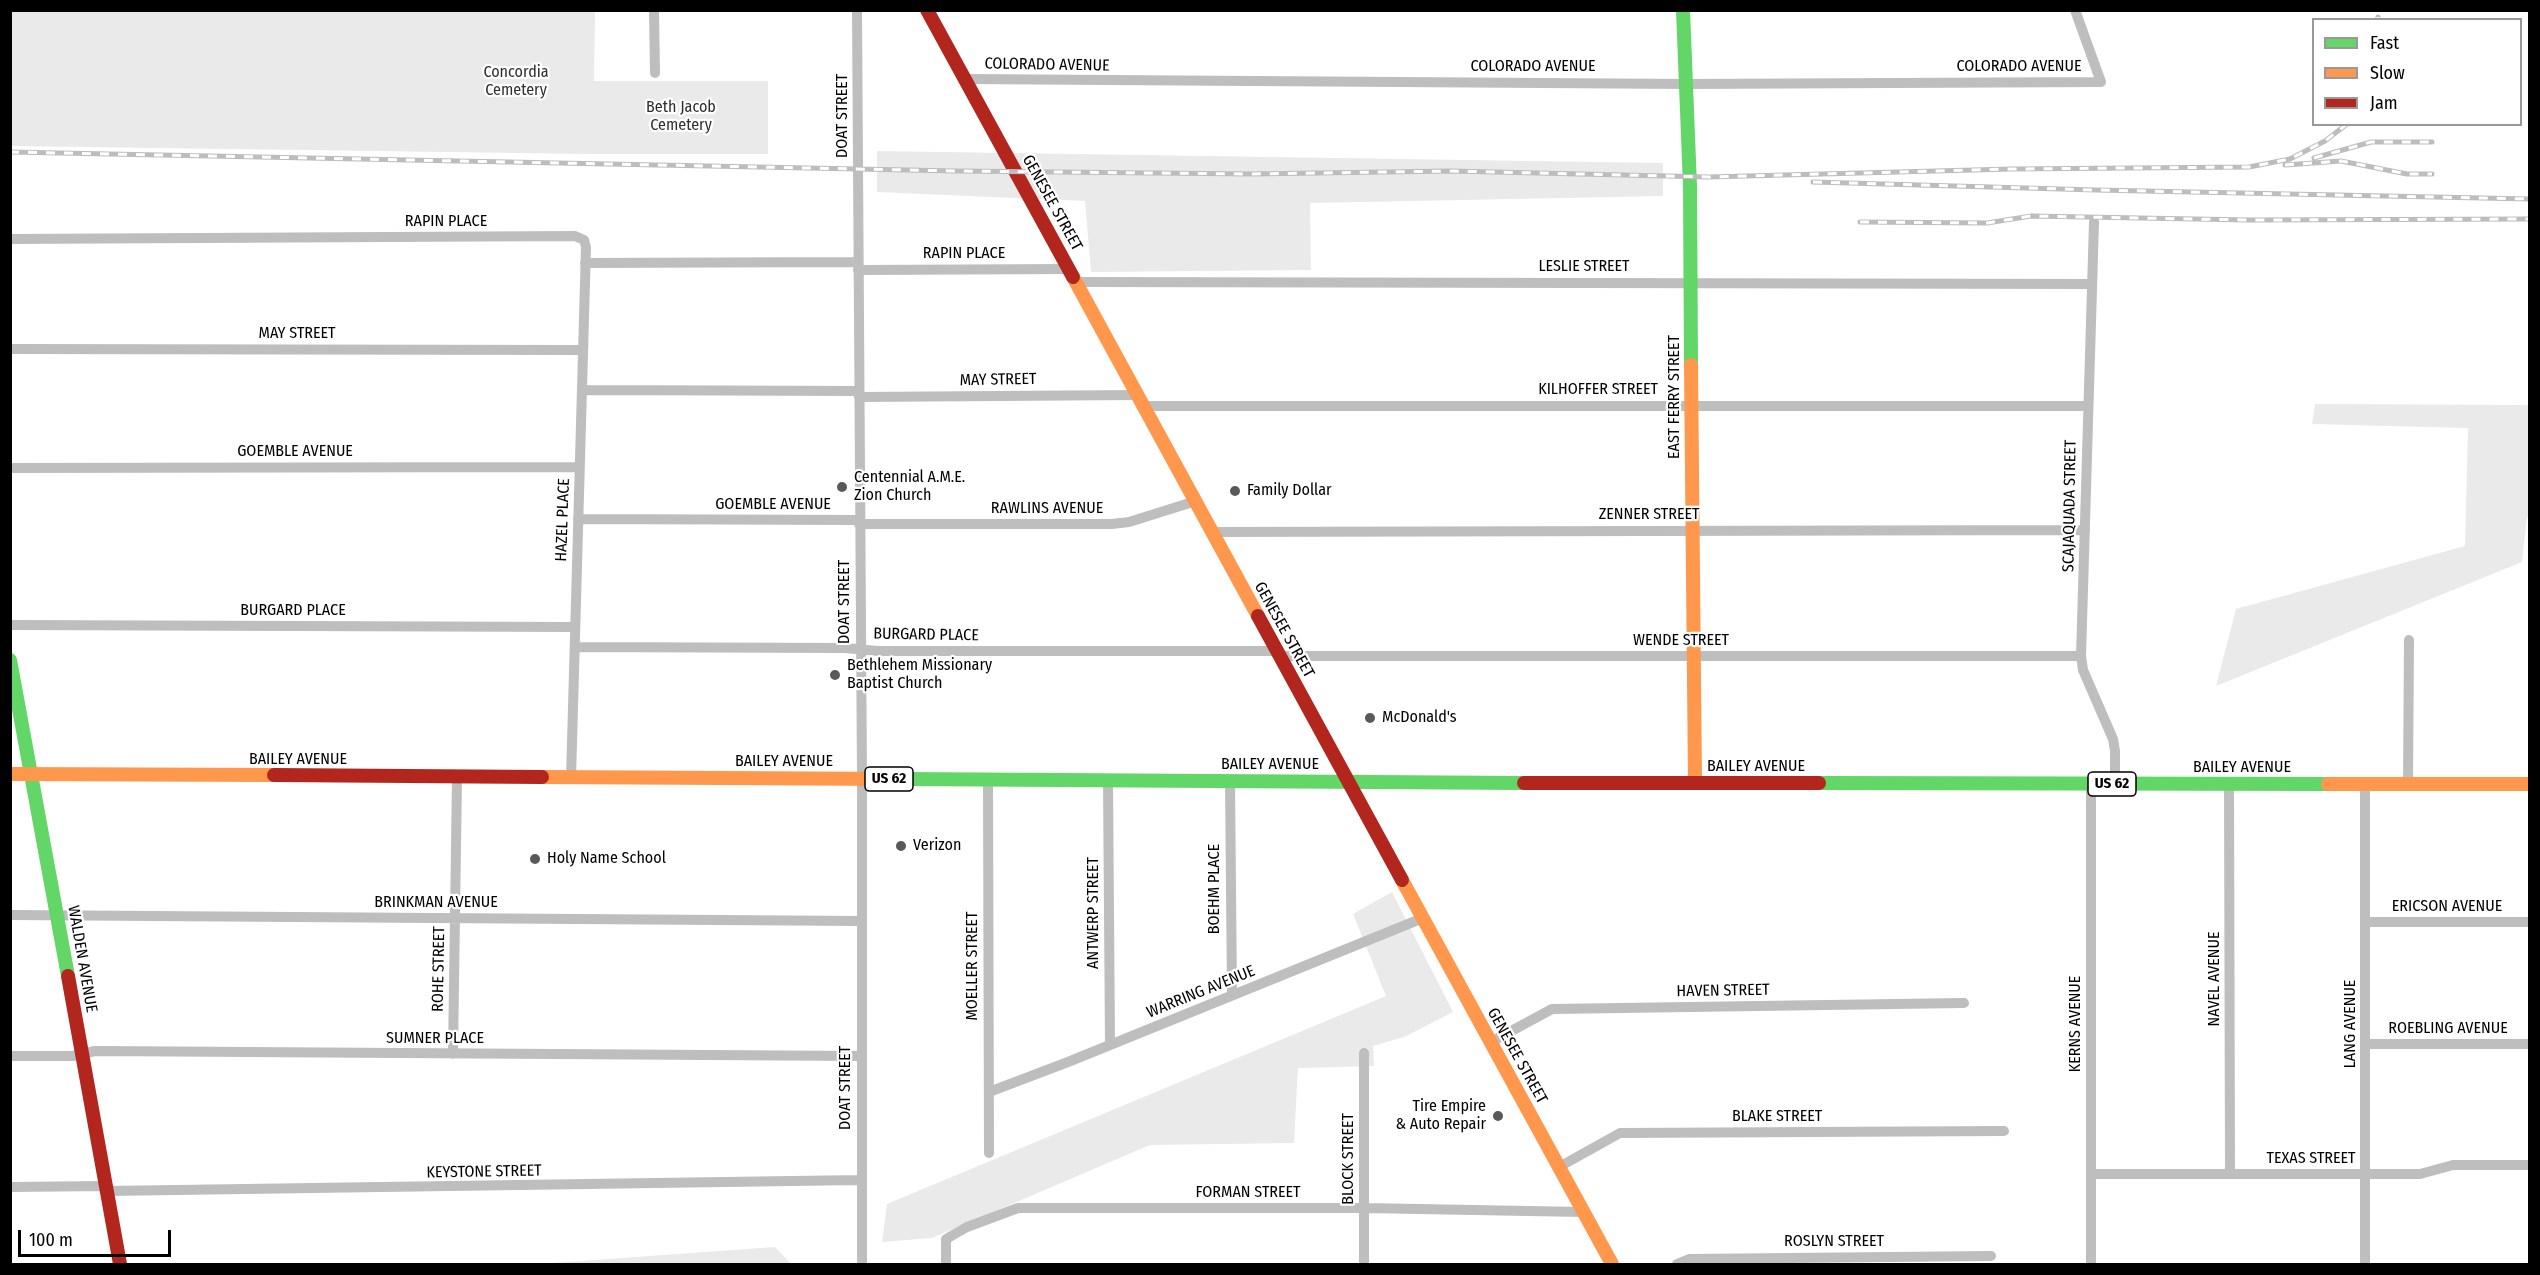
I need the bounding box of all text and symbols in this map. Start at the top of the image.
legend [2312,18,2522,126]
text: Fast [2370,32,2399,54]
street label: COLORADO AVENUE [984,54,1110,76]
street label: COLORADO AVENUE [1471,57,1595,77]
street label: COLORADO AVENUE [1957,57,2081,77]
text: Slow [2370,62,2405,84]
park label: Concordia Cemetery [483,63,549,101]
street label: DOAT STREET [833,74,853,158]
text: Jam [2370,92,2398,114]
park label: Beth Jacob Cemetery [646,98,716,136]
street label: GENESEE STREET [1018,152,1086,254]
street label: RAPIN PLACE [405,212,487,232]
street label: RAPIN PLACE [923,244,1005,264]
street label: LESLIE STREET [1538,257,1630,277]
street label: MAY STREET [259,324,335,344]
street label: EAST FERRY STREET [1665,335,1685,459]
street label: MAY STREET [959,370,1037,390]
street label: KILHOFFER STREET [1538,380,1658,400]
street label: SCAJAQUADA STREET [2059,440,2081,572]
street label: GOEMBLE AVENUE [237,442,353,462]
place label: Centennial A.M.E. Zion Church [854,468,965,506]
street label: HAZEL PLACE [552,478,574,562]
marker: Centennial A.M.E. Zion Church [835,480,849,494]
place label: Family Dollar [1247,481,1332,501]
marker: Family Dollar [1228,484,1242,498]
street label: GOEMBLE AVENUE [715,495,831,515]
street label: RAWLINS AVENUE [991,499,1103,519]
street label: ZENNER STREET [1599,505,1699,525]
street label: DOAT STREET [835,560,855,644]
street label: GENESEE STREET [1250,579,1318,681]
street label: BURGARD PLACE [240,601,346,621]
street label: BURGARD PLACE [873,624,979,646]
street label: WENDE STREET [1633,631,1729,651]
place label: Bethlehem Missionary Baptist Church [847,656,992,694]
marker: Bethlehem Missionary Baptist Church [828,668,842,682]
place label: McDonald's [1382,708,1457,728]
marker: McDonald's [1363,711,1377,725]
street label: BAILEY AVENUE [249,750,347,770]
street label: BAILEY AVENUE [735,752,833,772]
street label: BAILEY AVENUE [1221,755,1319,775]
street label: BAILEY AVENUE [1707,757,1805,777]
street label: BAILEY AVENUE [2193,758,2291,778]
road number: US 62 [865,767,913,791]
road number: US 62 [2088,772,2136,796]
place label: Verizon [913,836,961,856]
marker: Verizon [894,839,908,853]
street label: BOEHM PLACE [1205,844,1225,934]
place label: Holy Name School [547,849,666,869]
marker: Holy Name School [528,852,542,866]
street label: ANTWERP STREET [1084,857,1104,969]
street label: BRINKMAN AVENUE [374,893,498,913]
street label: ERICSON AVENUE [2392,897,2502,917]
street label: WALDEN AVENUE [63,904,101,1014]
street label: MOELLER STREET [963,911,983,1021]
street label: ROHE STREET [429,926,449,1012]
street label: NAVEL AVENUE [2205,932,2225,1026]
street label: WARRING AVENUE [1144,962,1258,1022]
street label: KERNS AVENUE [2066,976,2086,1072]
street label: LANG AVENUE [2341,980,2361,1068]
street label: HAVEN STREET [1676,981,1770,1001]
street label: GENESEE STREET [1483,1005,1551,1107]
street label: ROEBLING AVENUE [2388,1019,2508,1039]
street label: SUMNER PLACE [386,1029,484,1049]
street label: DOAT STREET [836,1046,856,1130]
place label: Tire Empire & Auto Repair [1395,1097,1486,1135]
street label: BLAKE STREET [1732,1107,1822,1127]
marker: Tire Empire & Auto Repair [1491,1109,1505,1123]
street label: BLOCK STREET [1339,1113,1359,1205]
street label: TEXAS STREET [2267,1149,2355,1169]
street label: KEYSTONE STREET [426,1161,542,1183]
street label: FORMAN STREET [1196,1183,1300,1203]
scale bar [21,1218,174,1256]
text: 100 m [29,1229,73,1251]
street label: ROSLYN STREET [1784,1232,1884,1252]

